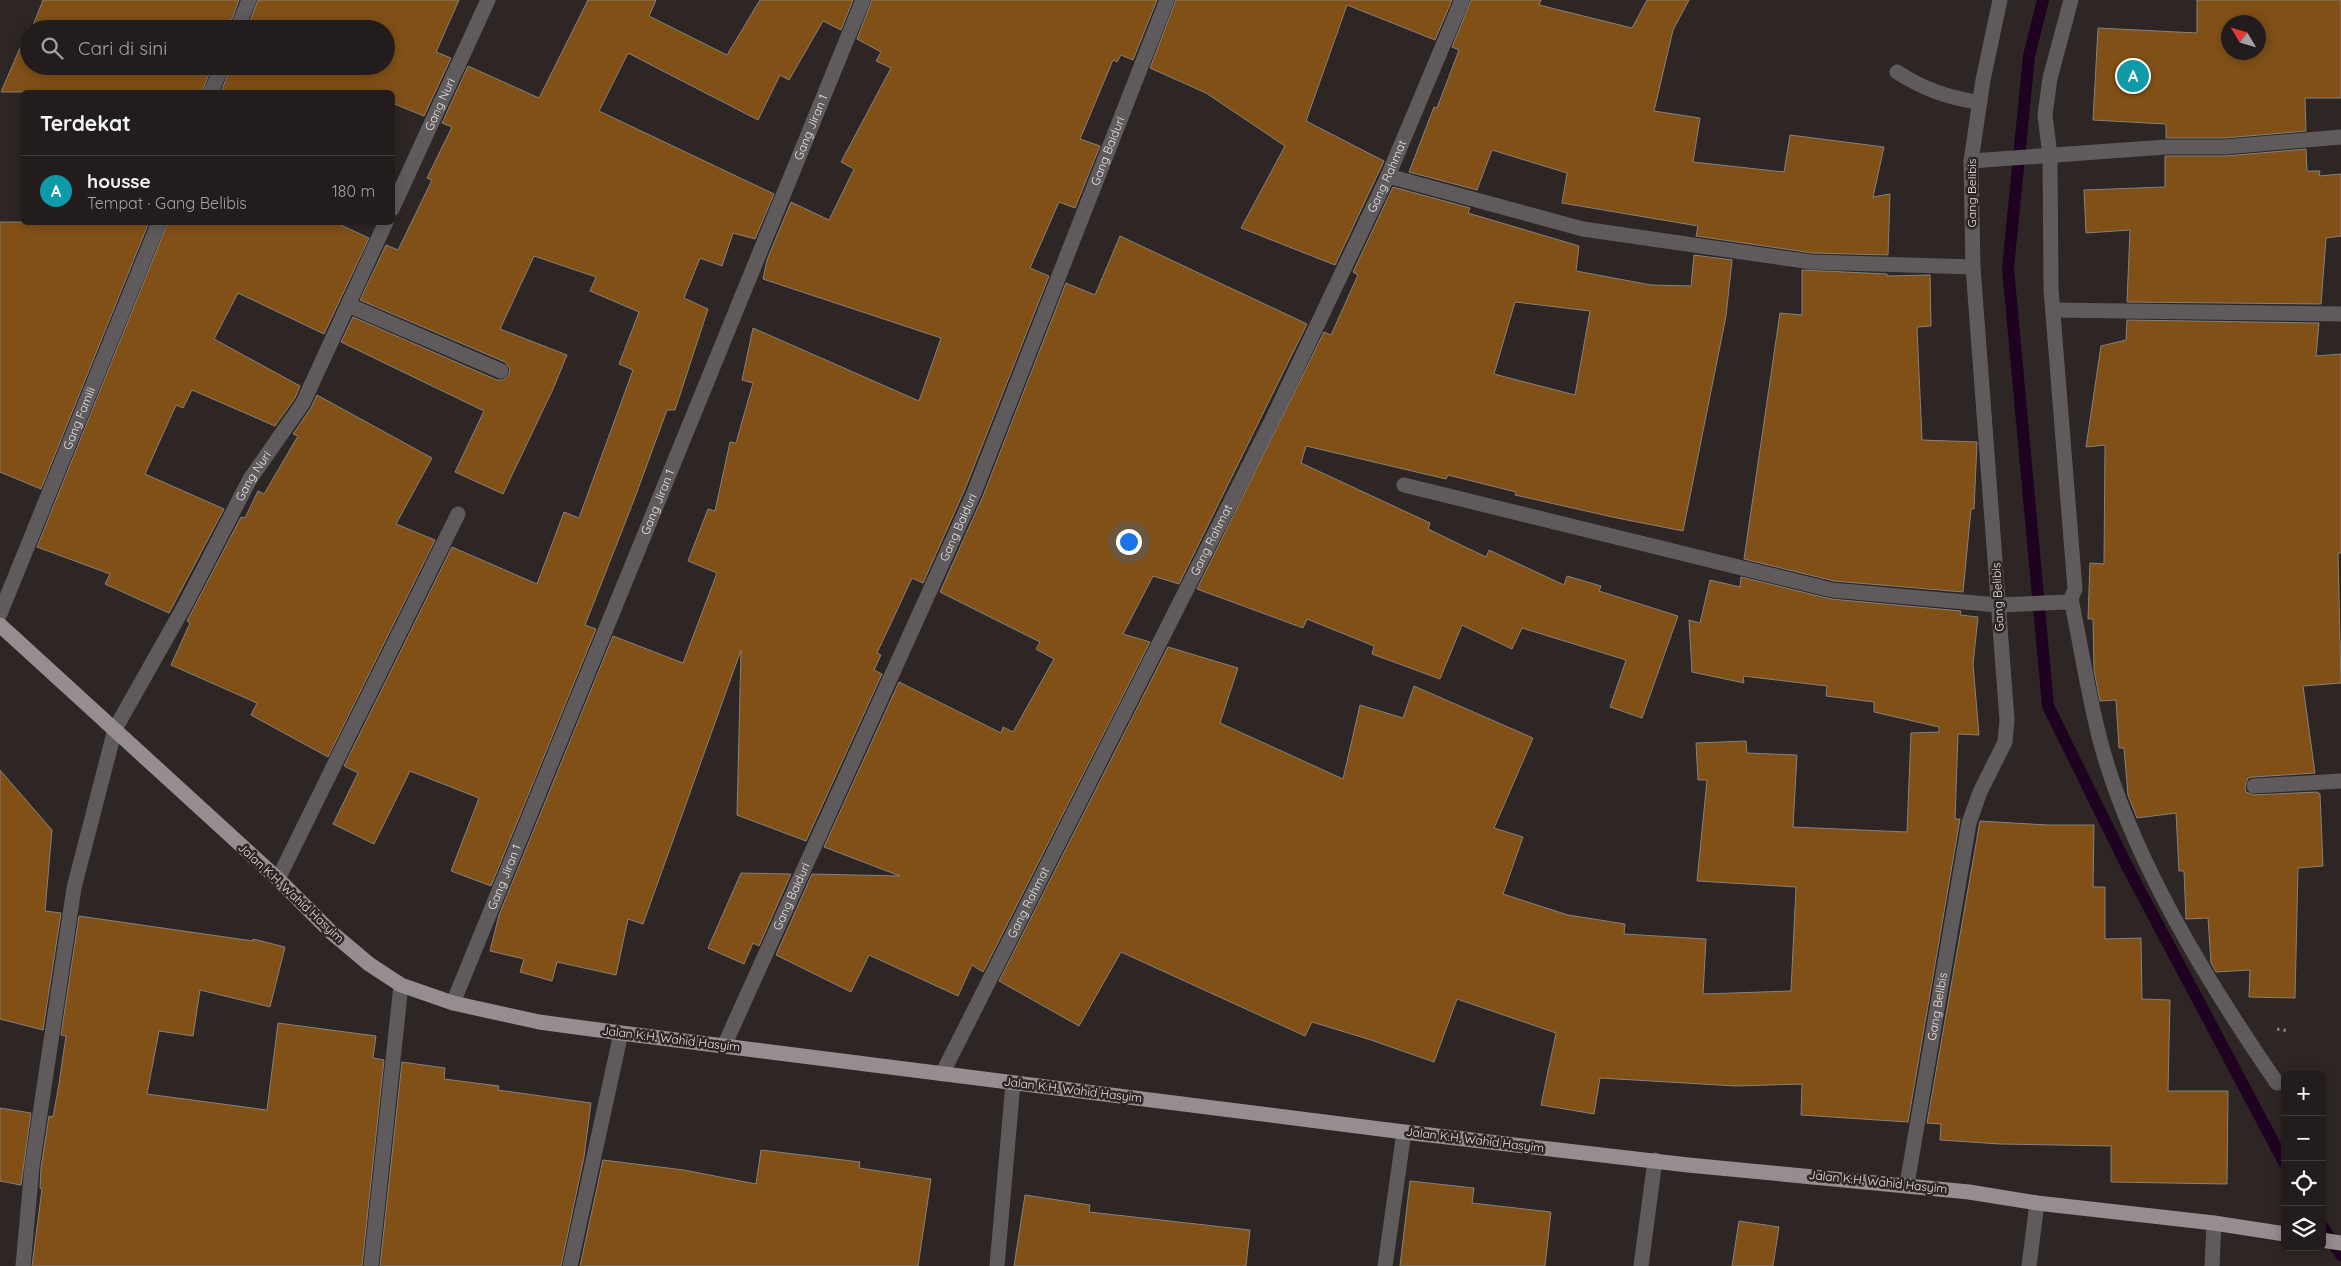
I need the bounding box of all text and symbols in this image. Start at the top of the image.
north arrow [2221,15,2266,60]
search box [20,20,395,75]
icon: search [38,34,66,62]
text: Cari di sini [78,36,167,60]
pin: A [2117,57,2149,95]
street label: Gang Nuri [421,76,458,133]
street label: Gang Jiran 1 [790,92,831,162]
text: Terdekat [40,110,131,136]
street label: Gang Baiduri [1087,114,1128,188]
street label: Gang Rahmat [1364,138,1409,215]
street label: Gang Belibis [1964,158,1979,227]
text: housse [87,169,151,193]
text: A [51,181,61,201]
text: 180 m [332,181,375,201]
text: Tempat · Gang Belibis [87,193,247,213]
street label: Gang Famili [59,385,98,452]
street label: Gang Nuri [232,448,274,504]
street label: Gang Jiran 1 [637,467,677,537]
street label: Gang Baiduri [936,491,980,564]
street label: Gang Rahmat [1187,502,1235,578]
your location [1116,529,1142,555]
street label: Gang Belibis [1988,562,2007,632]
street label: Jalan K.H. Wahid Hasyim [235,840,347,946]
street label: Gang Jiran 1 [484,842,524,912]
street label: Gang Baiduri [769,860,813,933]
street label: Gang Rahmat [1004,864,1052,941]
street label: Gang Belibis [1924,971,1950,1042]
street label: Jalan K.H. Wahid Hasyim [601,1023,741,1054]
map controls [2281,1071,2326,1251]
button: + [2281,1071,2326,1116]
street label: Jalan K.H. Wahid Hasyim [1003,1074,1143,1105]
button: − [2281,1116,2326,1161]
street label: Jalan K.H. Wahid Hasyim [1405,1124,1545,1155]
button: locate [2281,1161,2326,1206]
street label: Jalan K.H. Wahid Hasyim [1808,1167,1948,1196]
button: layers [2281,1206,2326,1251]

